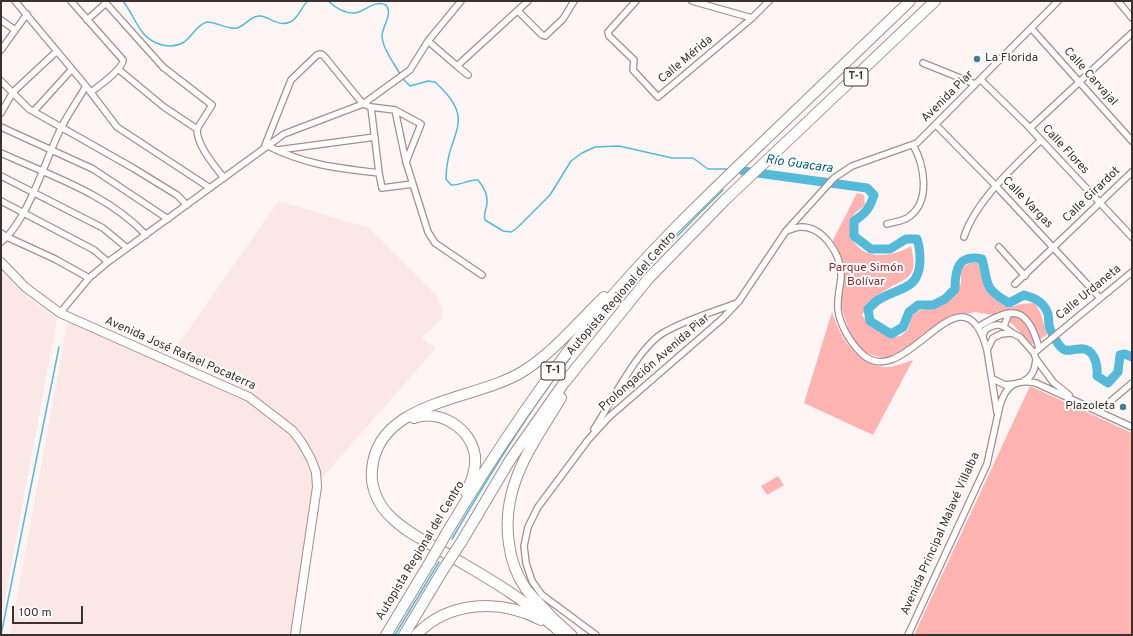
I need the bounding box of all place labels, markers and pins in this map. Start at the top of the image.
place label: La Florida [985,52,1038,66]
marker: La Florida [972,54,982,64]
place label: Plazoleta [1065,400,1115,414]
marker: Plazoleta [1118,402,1128,412]

